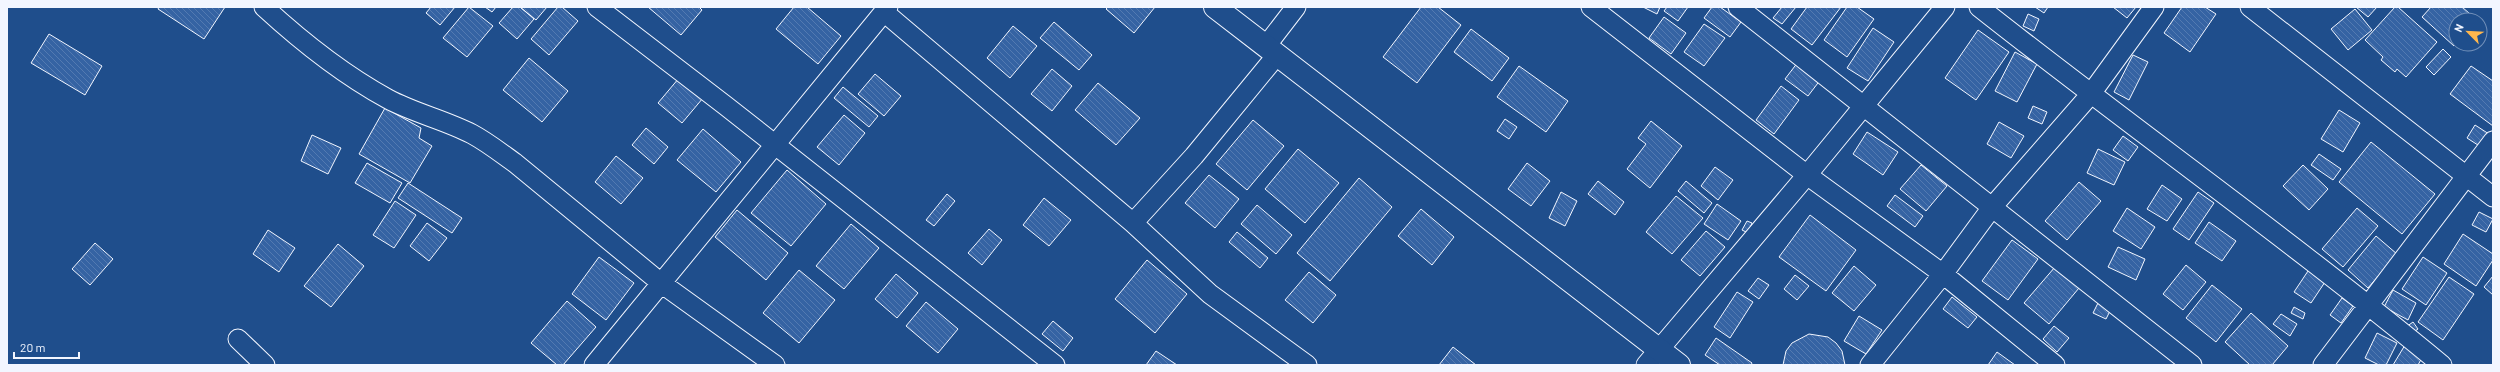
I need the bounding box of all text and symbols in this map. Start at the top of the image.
north arrow [2448,12,2488,52]
text: N [2451,22,2466,34]
scale bar [14,334,79,360]
text: 20 m [20,340,46,354]

